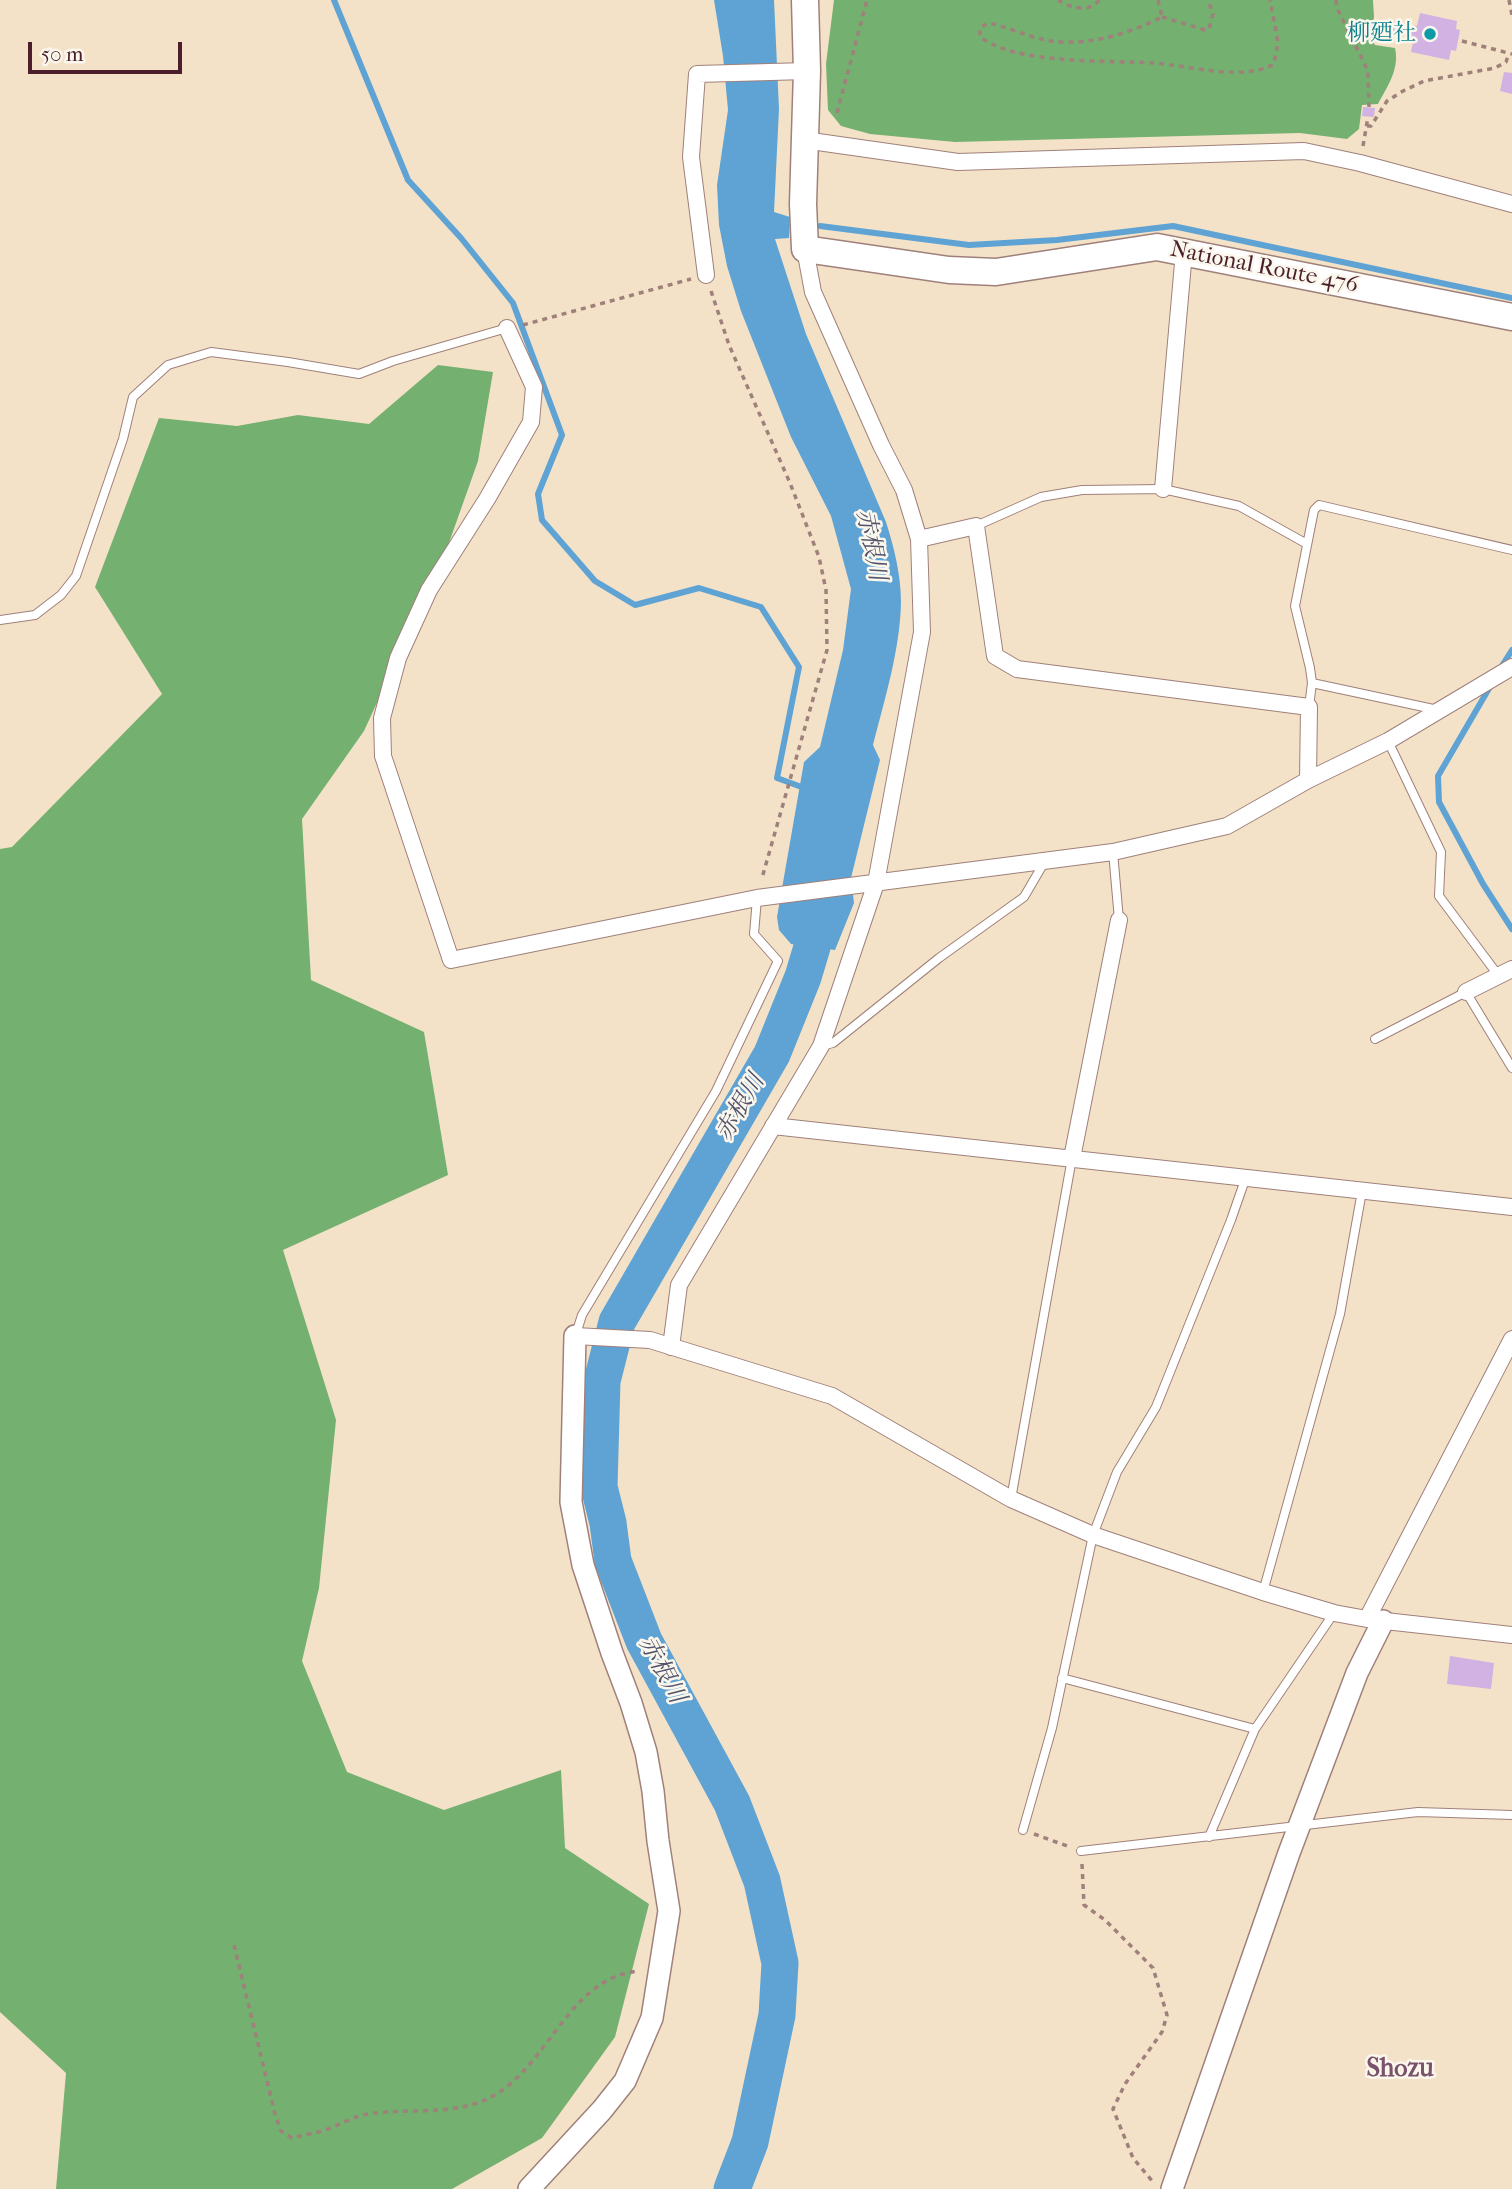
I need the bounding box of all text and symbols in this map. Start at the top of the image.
place label: 柳廼社 [1347,20,1416,48]
marker: 柳廼社 [1422,26,1438,42]
scale bar [32,28,186,72]
text: 50 m [41,42,84,66]
street label: National Route 476 [1168,236,1360,300]
water label: 赤根川 [849,507,891,583]
water label: 赤根川 [711,1070,771,1146]
water label: 赤根川 [631,1631,691,1709]
district label: Shozu [1366,2054,1434,2086]

